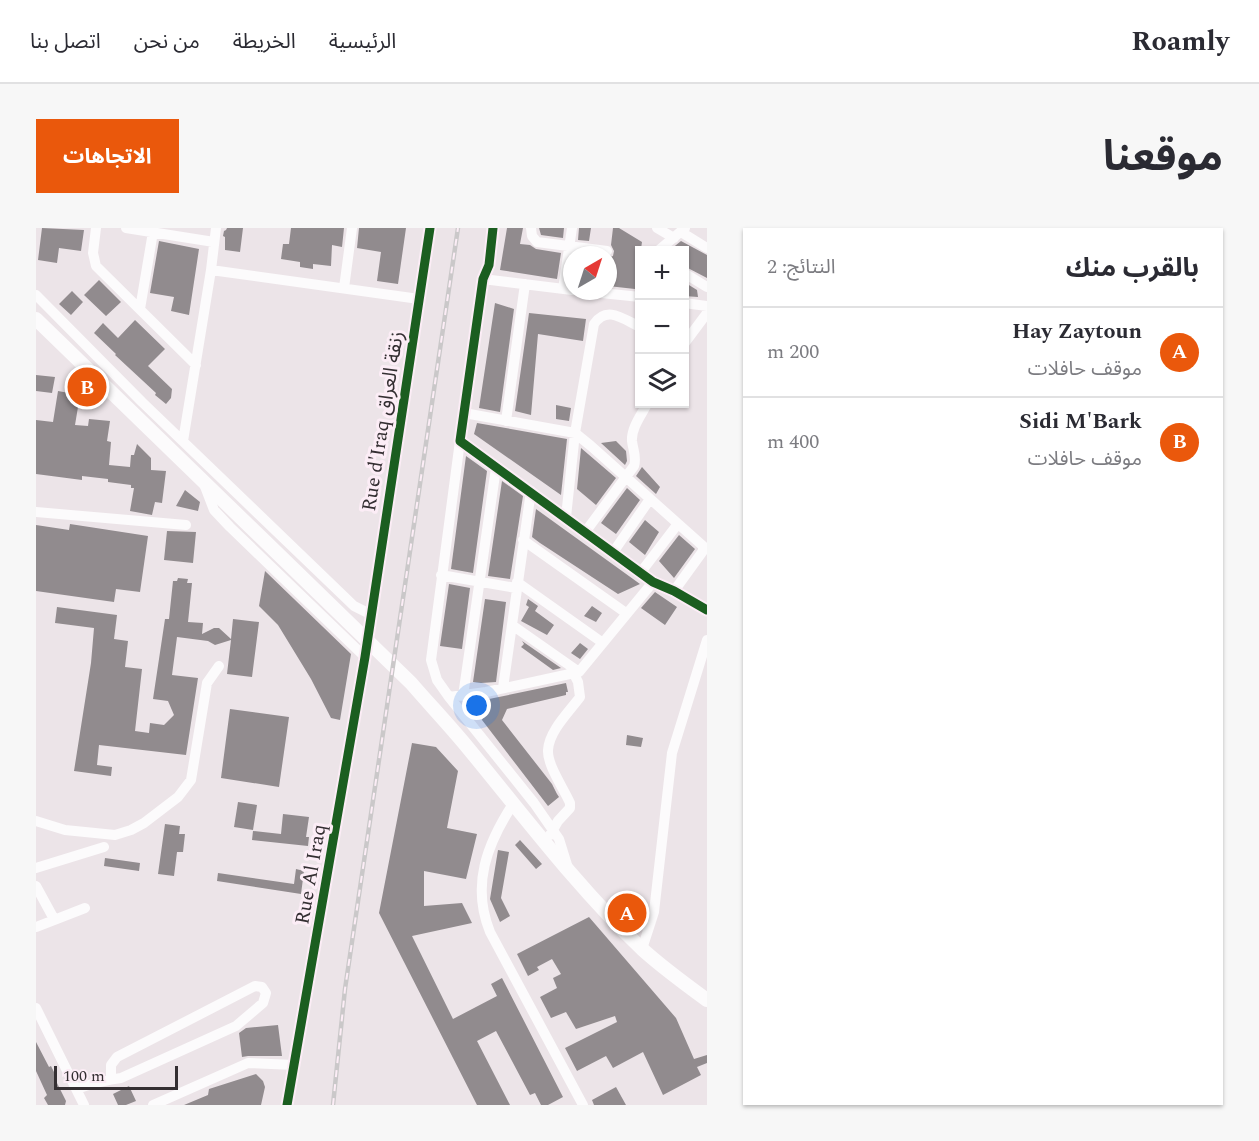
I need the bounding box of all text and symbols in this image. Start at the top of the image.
text: Roamly [1131,20,1229,63]
text: اتصل بنا [30,26,101,58]
text: من نحن [134,26,200,58]
text: الخريطة [233,26,296,58]
text: الرئيسية [329,26,396,58]
button: الاتجاهات [36,119,179,193]
text: موقعنا [1103,126,1223,189]
north arrow [563,246,617,300]
map controls [635,246,689,408]
button: + [635,246,689,300]
text: بالقرب منك [1066,248,1199,288]
text: النتائج: 2 [767,252,835,282]
button: − [635,300,689,354]
text: Hay Zaytoun [1012,315,1142,348]
street label: Rue d'Iraq زنقة العراق [354,329,412,513]
text: 200 m [767,337,819,367]
text: A [1172,337,1187,367]
button: layers [635,354,689,408]
text: موقف حافلات [1028,354,1142,384]
pin: B [68,364,106,410]
text: Sidi M'Bark [1019,405,1142,438]
text: 400 m [767,427,819,457]
text: B [1172,427,1187,457]
text: موقف حافلات [1028,444,1142,474]
your location [462,691,491,720]
street label: Rue Al Iraq [287,821,335,927]
pin: A [608,890,646,936]
scale bar [54,1063,178,1090]
text: 100 m [63,1064,105,1088]

